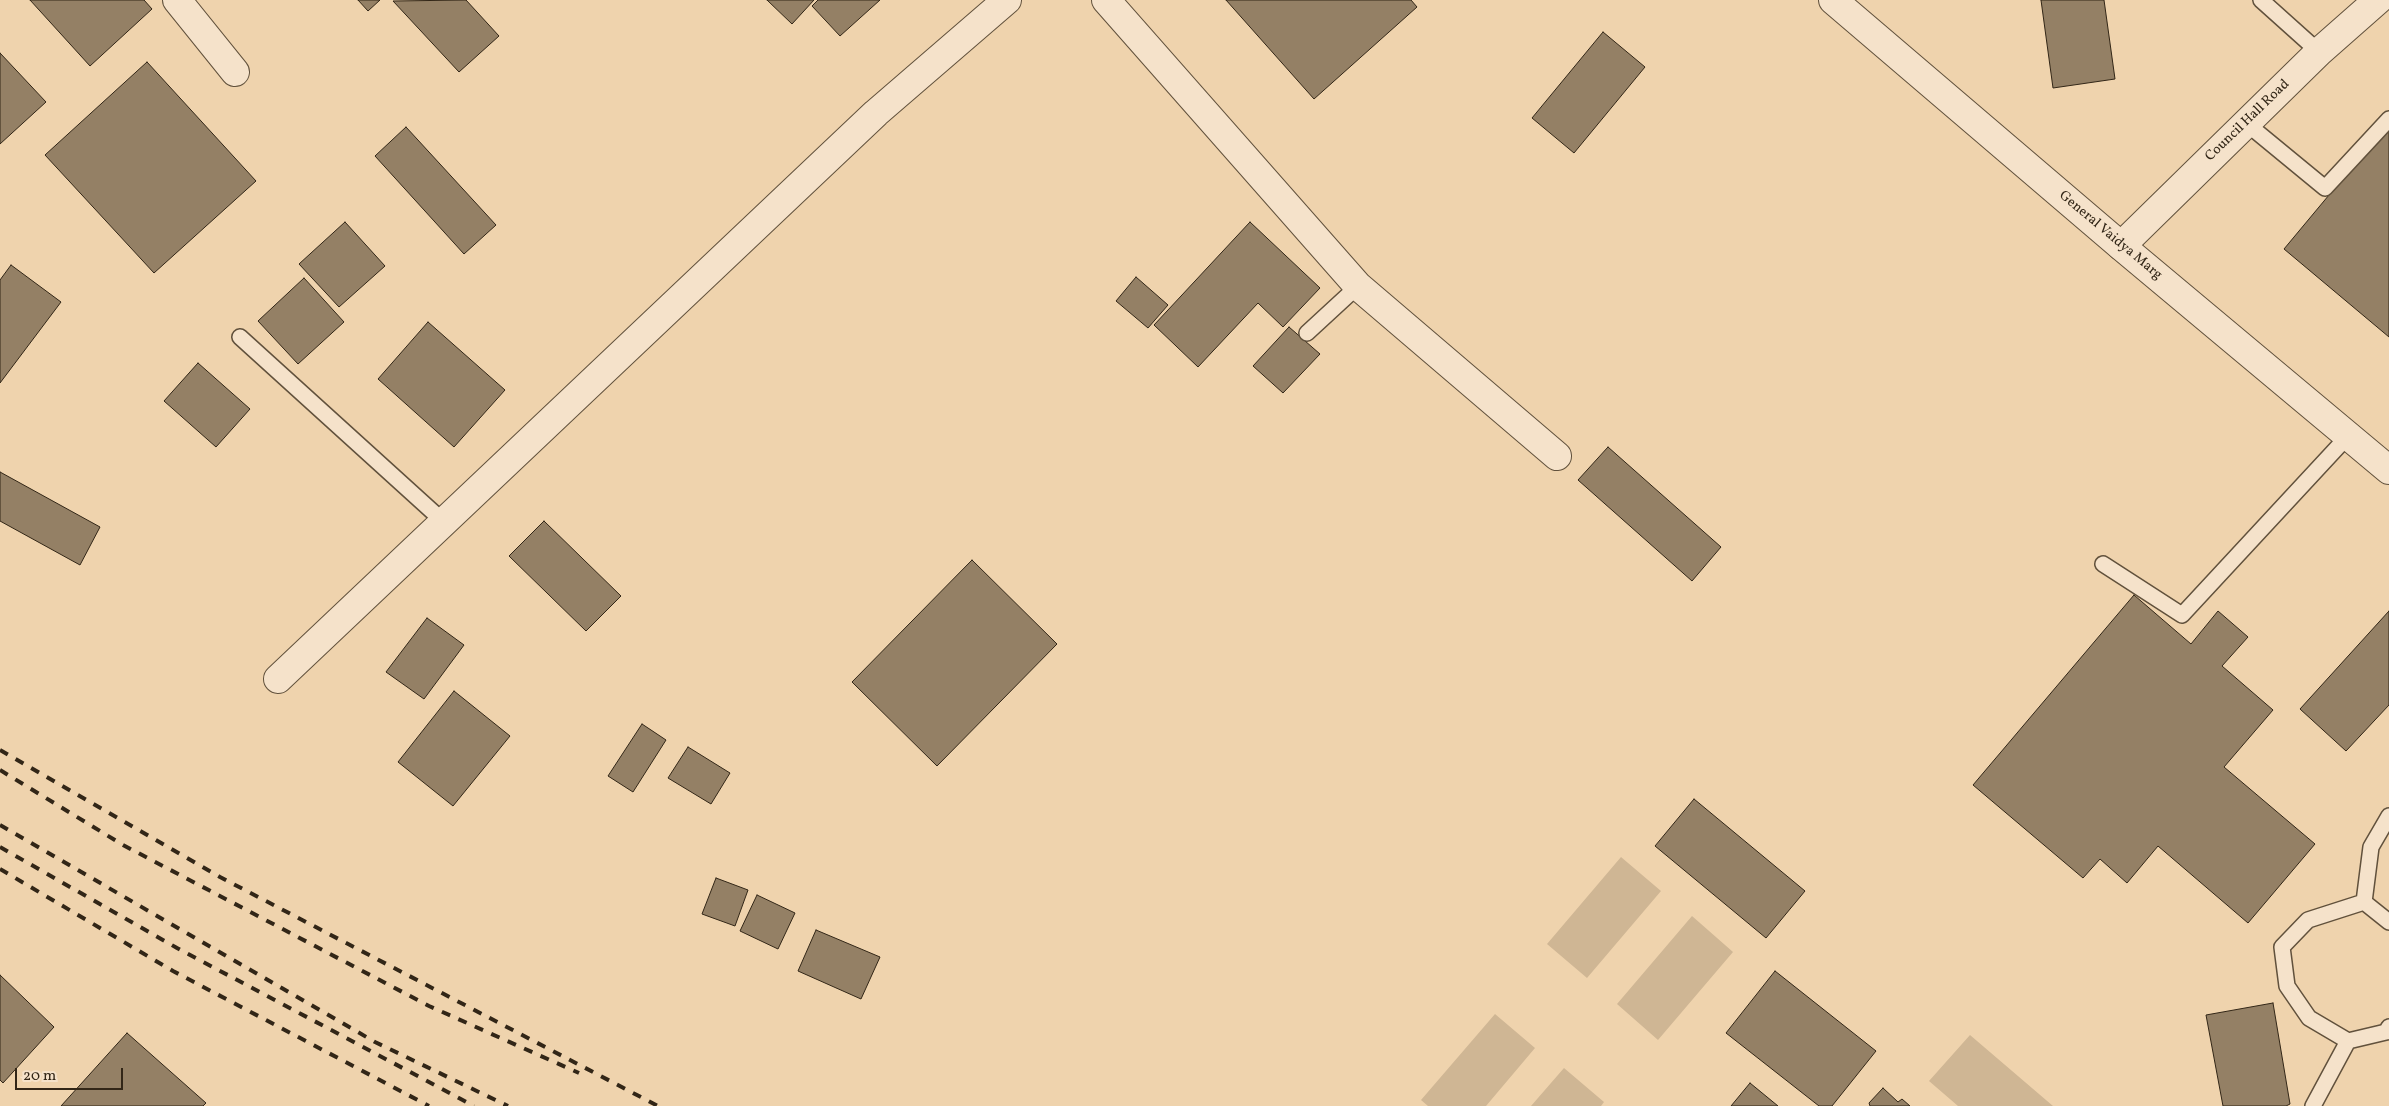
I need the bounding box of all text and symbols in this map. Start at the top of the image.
street label: Council Hall Road [2202,77,2294,165]
street label: General Vaidya Marg [2055,188,2165,284]
scale bar [18,1058,125,1090]
text: 20 m [23,1066,56,1087]

